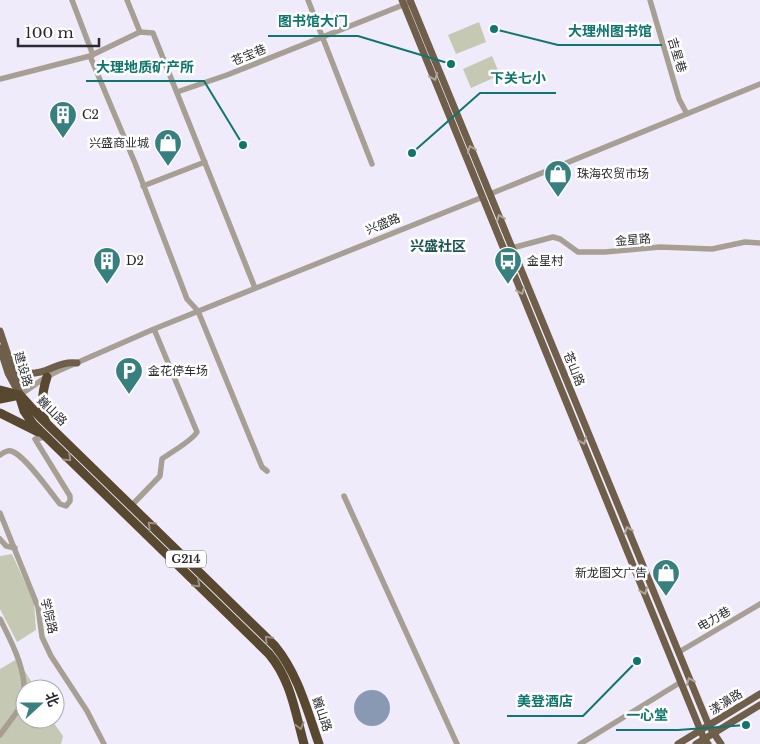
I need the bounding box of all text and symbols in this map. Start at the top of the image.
callout: 图书馆大门 [268,7,358,36]
text: 图书馆大门 [278,12,348,30]
scale bar [18,15,99,47]
callout: 大理州图书馆 [558,16,662,45]
text: 大理州图书馆 [568,22,652,40]
text: 100 m [25,23,74,42]
street label: 吉星巷 [665,35,690,74]
street label: 苍宝巷 [229,41,268,68]
callout: 大理地质矿产所 [86,52,204,81]
text: 大理地质矿产所 [96,58,194,76]
callout: 下关七小 [480,64,556,93]
text: 下关七小 [490,69,546,87]
one-way arrow [428,73,438,81]
building icon: C2 [48,100,78,139]
place label: C2 [82,107,99,122]
shop icon: 兴盛商业城 [153,128,183,167]
place label: 兴盛商业城 [89,135,149,150]
one-way arrow [467,145,477,154]
shop icon: 珠海农贸市场 [543,159,573,198]
place label: 珠海农贸市场 [577,166,649,181]
street label: 兴盛路 [363,210,402,237]
one-way arrow [496,214,506,223]
street label: 金星路 [614,230,652,249]
district label: 兴盛社区 [410,237,466,255]
building icon: D2 [92,246,122,285]
bus stop icon: 金星村 [493,246,523,285]
place label: D2 [126,253,144,268]
place label: 金星村 [527,253,564,268]
one-way arrow [515,286,525,294]
street label: 建设路 [11,349,36,388]
street label: 苍山路 [561,349,588,388]
parking icon: 金花停车场 [114,356,144,395]
place label: 金花停车场 [148,363,208,378]
street label: 巍山路 [34,393,70,429]
one-way arrow [576,436,587,445]
one-way arrow [63,452,72,461]
one-way arrow [148,522,157,531]
one-way arrow [624,527,634,535]
road number: G214 [166,550,206,568]
shop icon: 新龙图文广告 [651,558,681,597]
place label: 新龙图文广告 [575,565,647,580]
one-way arrow [191,578,200,587]
one-way arrow [638,586,649,595]
street label: 学院路 [38,597,61,635]
street label: 电力巷 [694,603,733,634]
one-way arrow [265,635,274,644]
one-way arrow [686,677,697,686]
north arrow [15,679,65,729]
street label: 漾濞路 [706,686,745,717]
callout: 美登酒店 [507,687,583,716]
text: 北 [41,690,63,709]
text: 美登酒店 [517,692,573,710]
street label: 巍山路 [310,694,335,733]
callout: 一心堂 [616,701,678,730]
text: 一心堂 [626,706,668,724]
one-way arrow [294,722,304,730]

